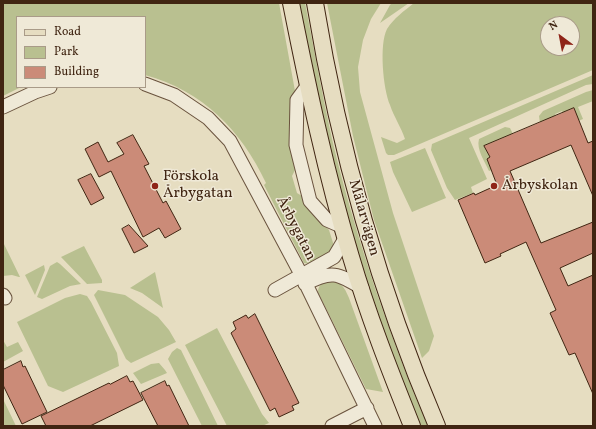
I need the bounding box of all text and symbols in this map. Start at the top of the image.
legend [16,16,146,88]
north arrow [540,16,580,56]
text: N [547,18,561,35]
text: Road [54,24,81,40]
text: Park [54,44,79,60]
text: Building [54,64,99,80]
place label: Förskola Årbygatan [163,168,233,203]
place label: Årbyskolan [502,177,578,195]
street label: Mälarvägen [343,178,383,258]
marker: Förskola Årbygatan [150,181,160,191]
marker: Årbyskolan [489,181,499,191]
street label: Årbygatan [271,194,319,264]

